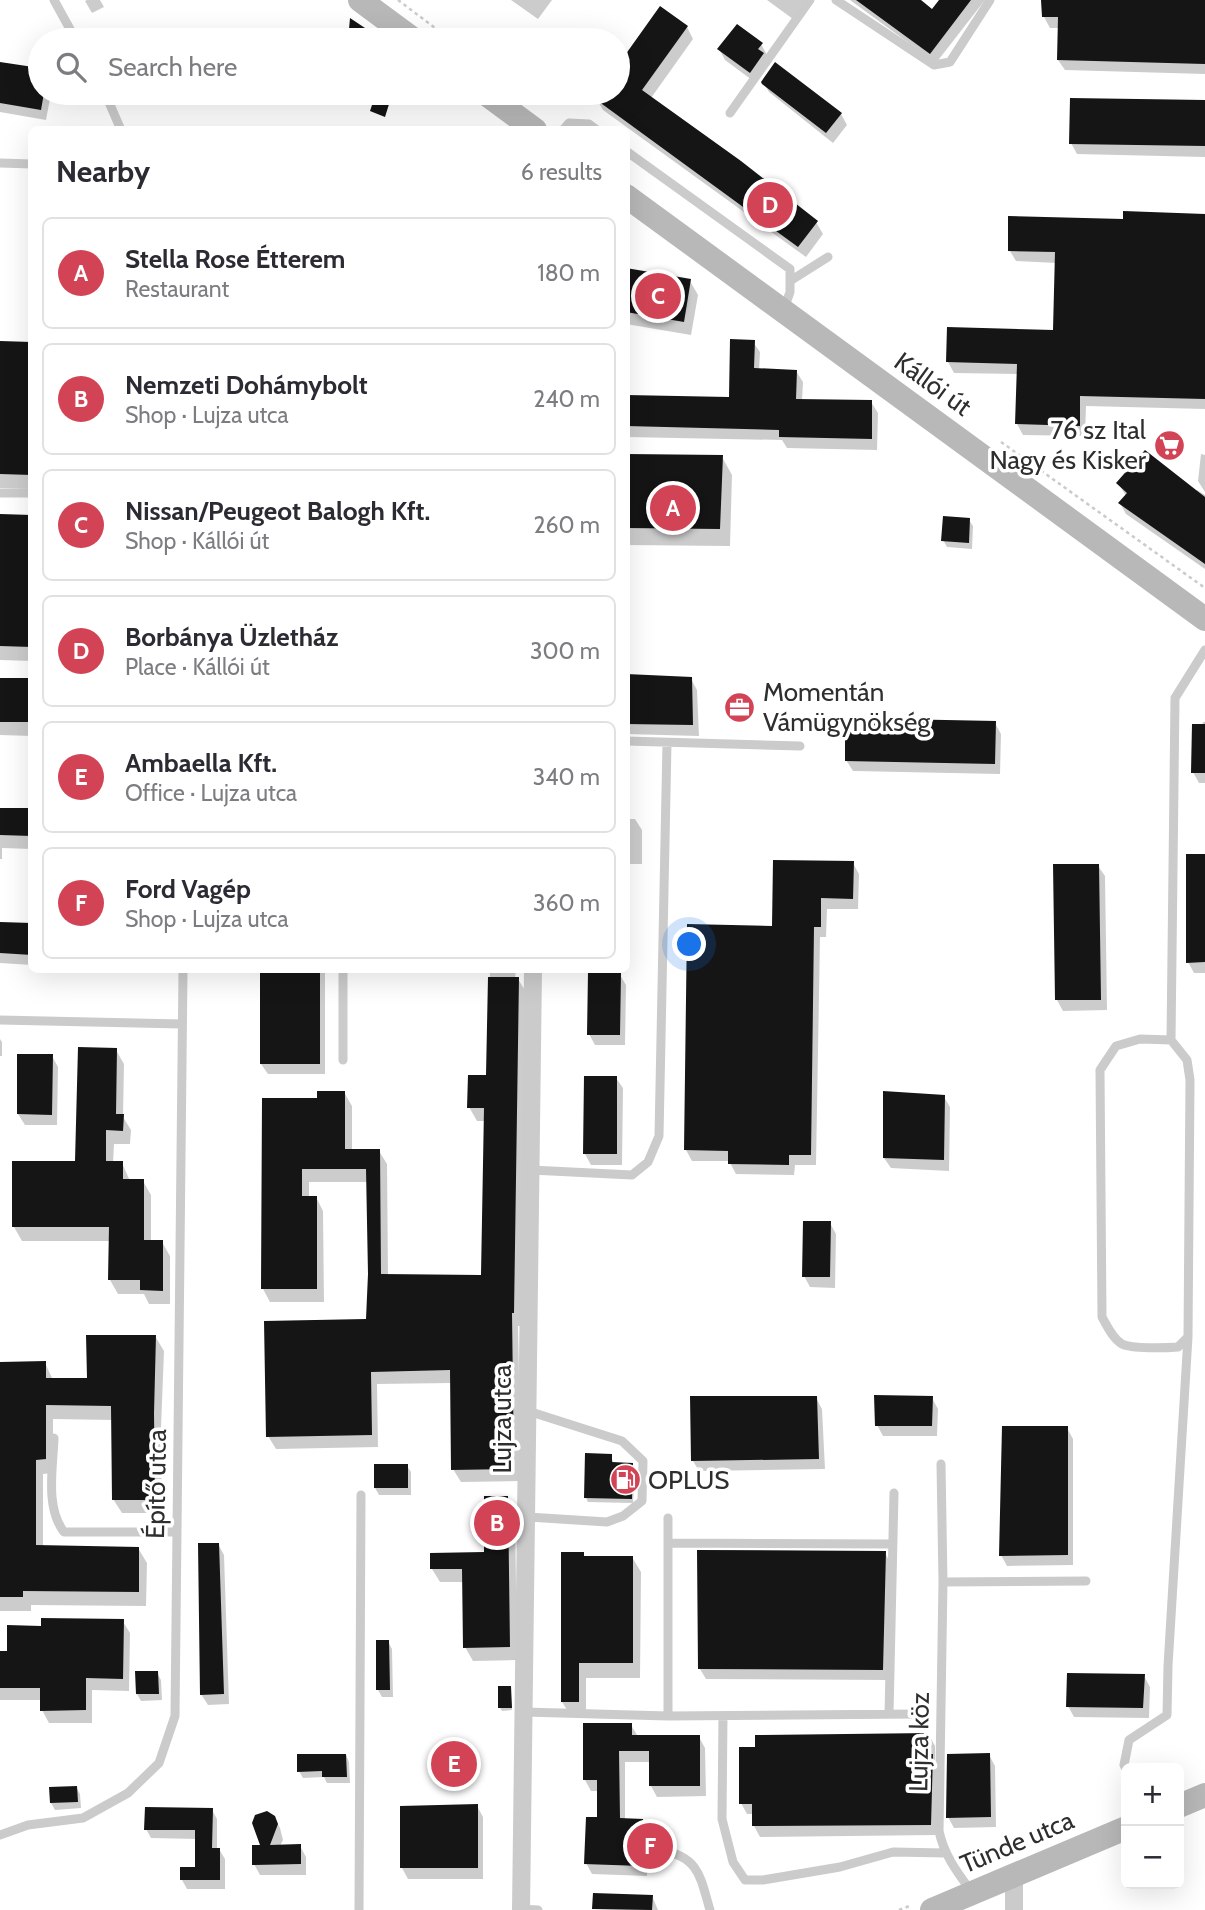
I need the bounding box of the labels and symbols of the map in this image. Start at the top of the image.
pin: D [747,179,793,231]
pin: C [635,270,681,322]
street label: Kállói út [888,345,978,423]
place label: 76 sz Ital Nagy és Kisker [989,414,1147,476]
supermarket icon: 76 sz Ital Nagy és Kisker [1152,428,1186,462]
pin: A [650,482,696,534]
place label: Momentán Vámügynökség [763,676,931,738]
office icon: Momentán Vámügynökség [723,690,757,724]
your location [672,927,706,961]
street label: Lujza utca [486,1364,518,1474]
street label: Építő utca [139,1428,173,1539]
fuel station icon: OPLUS [608,1463,642,1497]
place label: OPLUS [648,1464,729,1496]
pin: B [474,1497,520,1549]
street label: Lujza köz [902,1692,936,1792]
pin: E [431,1738,477,1790]
street label: Tünde utca [956,1804,1079,1880]
pin: F [627,1820,673,1872]

